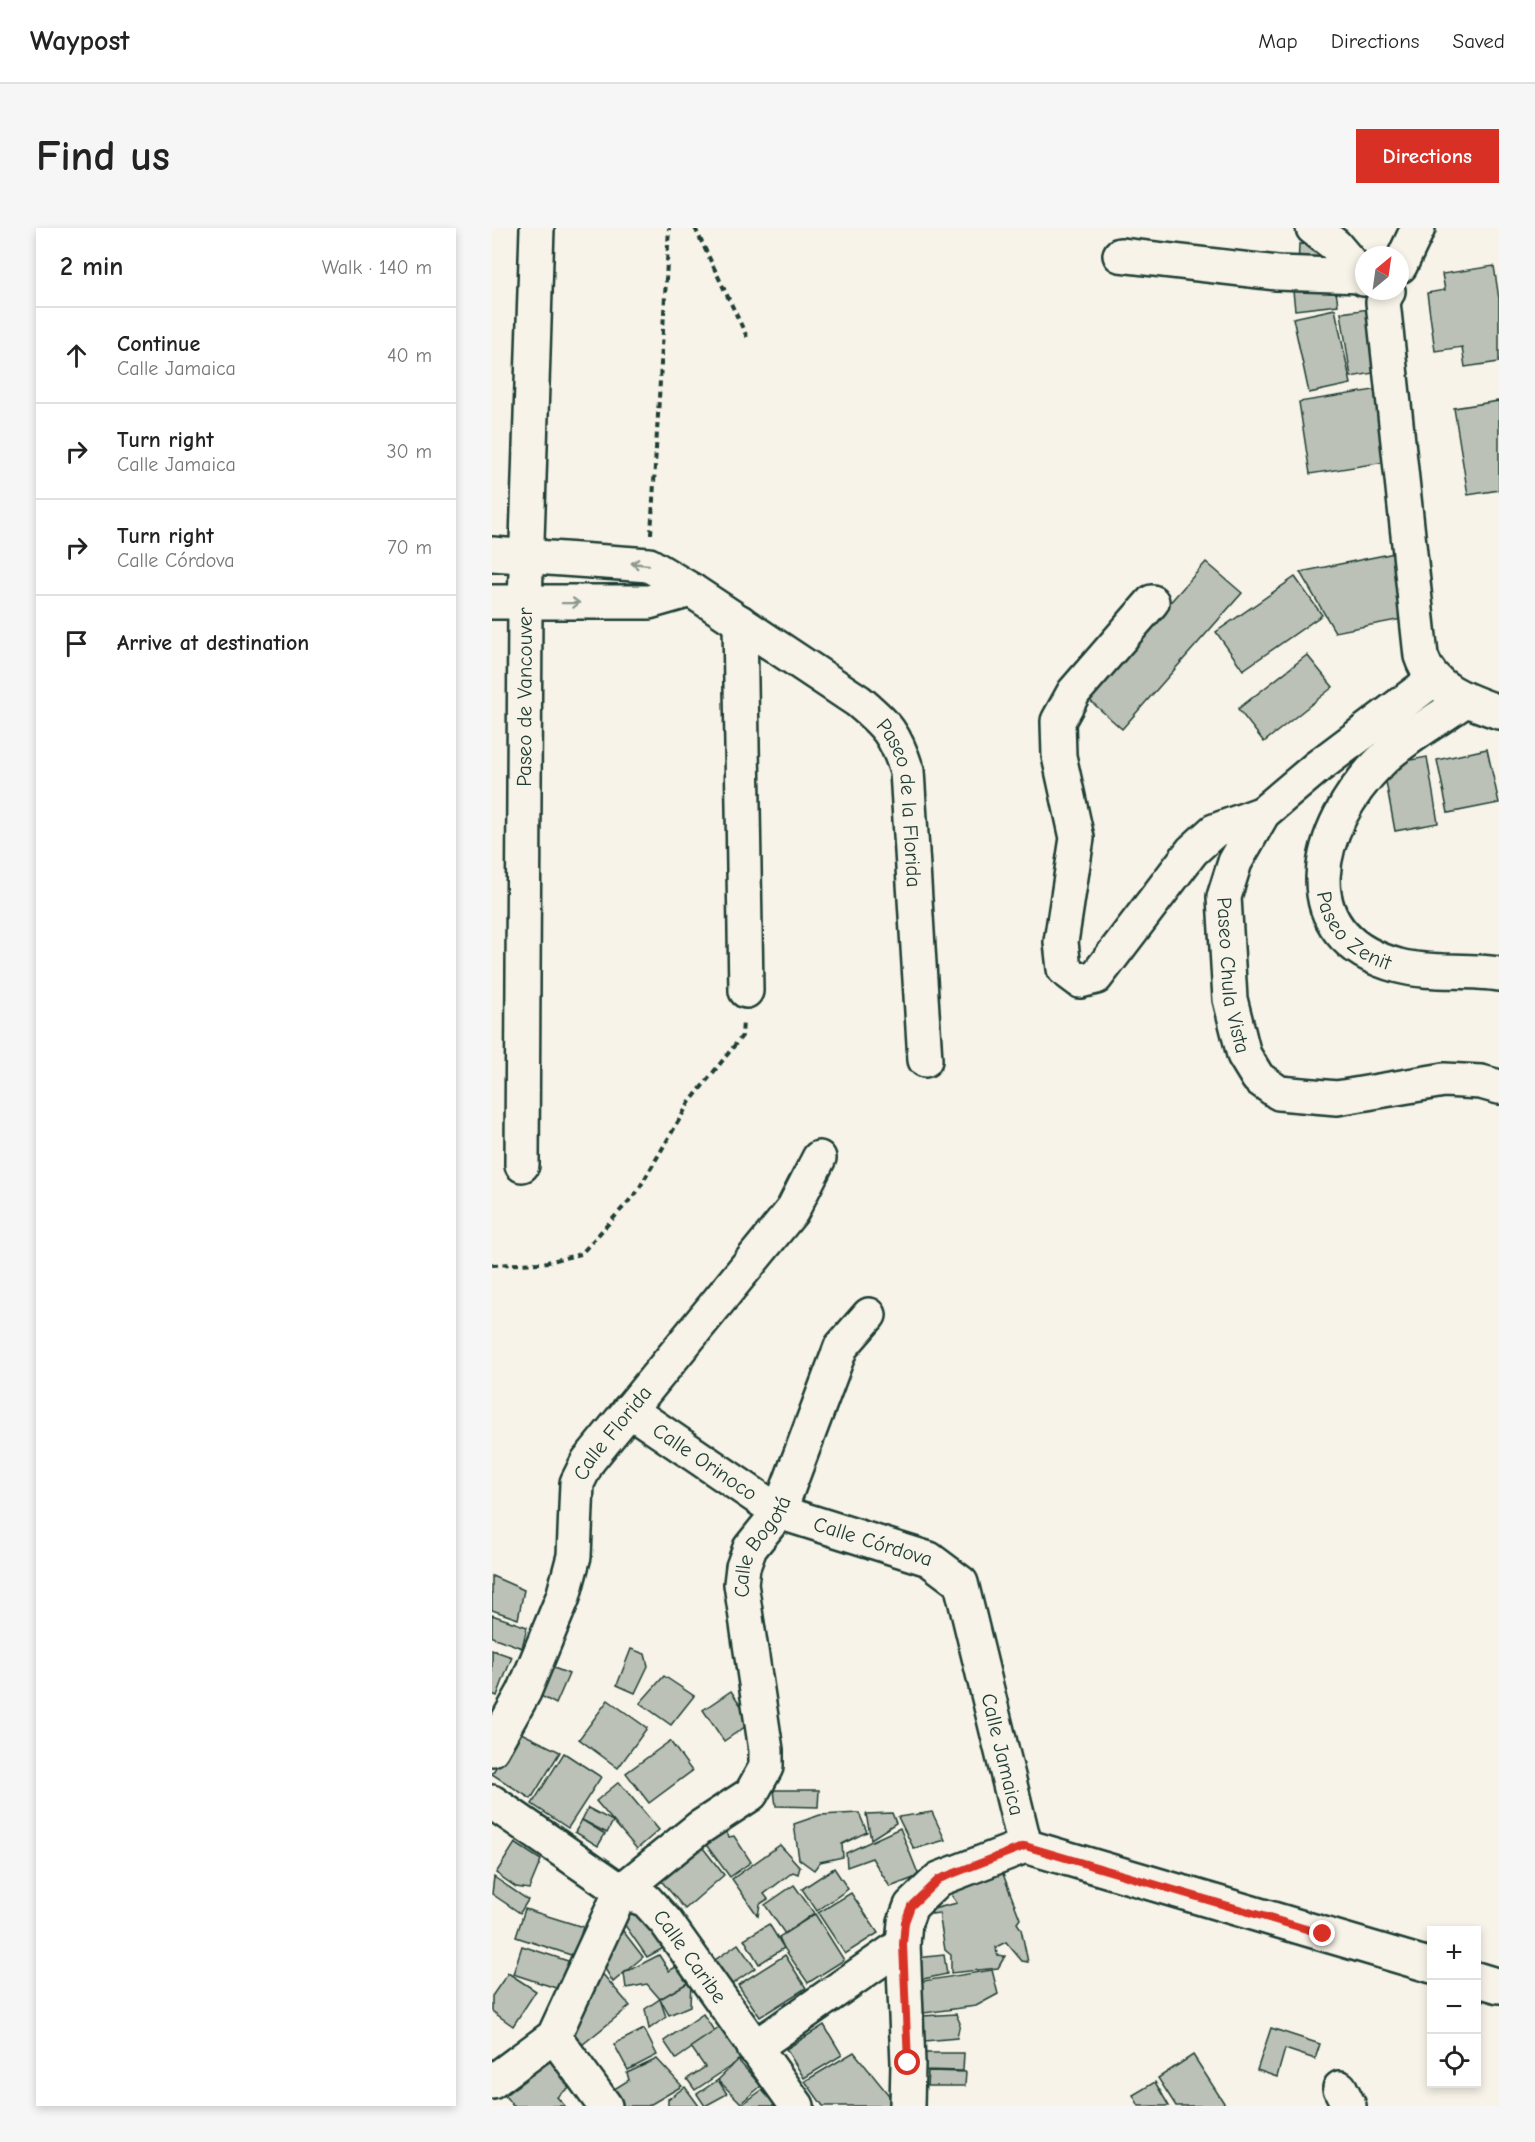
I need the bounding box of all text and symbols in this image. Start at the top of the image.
text: Waypost [30,25,130,57]
text: Map [1258,29,1298,53]
text: Directions [1331,29,1420,53]
text: Saved [1453,29,1505,53]
button: Directions [1356,129,1499,183]
text: Find us [36,132,170,181]
north arrow [1355,246,1409,300]
text: 2 min [60,252,123,282]
text: Walk · 140 m [322,256,432,279]
text: Continue [117,331,200,357]
icon: ahead [60,339,93,372]
text: 40 m [387,344,432,367]
text: Calle Jamaica [117,357,236,380]
text: Turn right [117,427,214,453]
icon: right [60,435,93,468]
text: 30 m [386,440,432,463]
text: Calle Jamaica [117,453,236,476]
text: Turn right [117,523,214,549]
icon: right [60,531,93,564]
text: 70 m [387,536,432,559]
text: Calle Córdova [117,549,235,572]
one-way arrow [630,558,650,569]
one-way arrow [561,597,581,609]
street label: Paseo de Vancouver [512,607,537,787]
icon: arrive [60,627,93,660]
text: Arrive at destination [117,630,309,656]
street label: Paseo de la Florida [872,714,926,888]
street label: Paseo Zenit [1312,889,1395,975]
street label: Paseo Chula Vista [1212,896,1255,1056]
street label: Calle Florida [568,1381,656,1484]
street label: Calle Orinoco [648,1418,762,1506]
street label: Calle Bogotá [729,1493,796,1599]
street label: Calle Córdova [811,1512,936,1571]
street label: Calle Jamaica [976,1691,1029,1818]
street label: Calle Caribe [649,1905,732,2008]
route end [1309,1920,1335,1946]
map controls [1427,1926,1481,2088]
button: + [1427,1926,1481,1980]
button: − [1427,1980,1481,2034]
button: locate [1427,2034,1481,2088]
route start [894,2049,920,2075]

